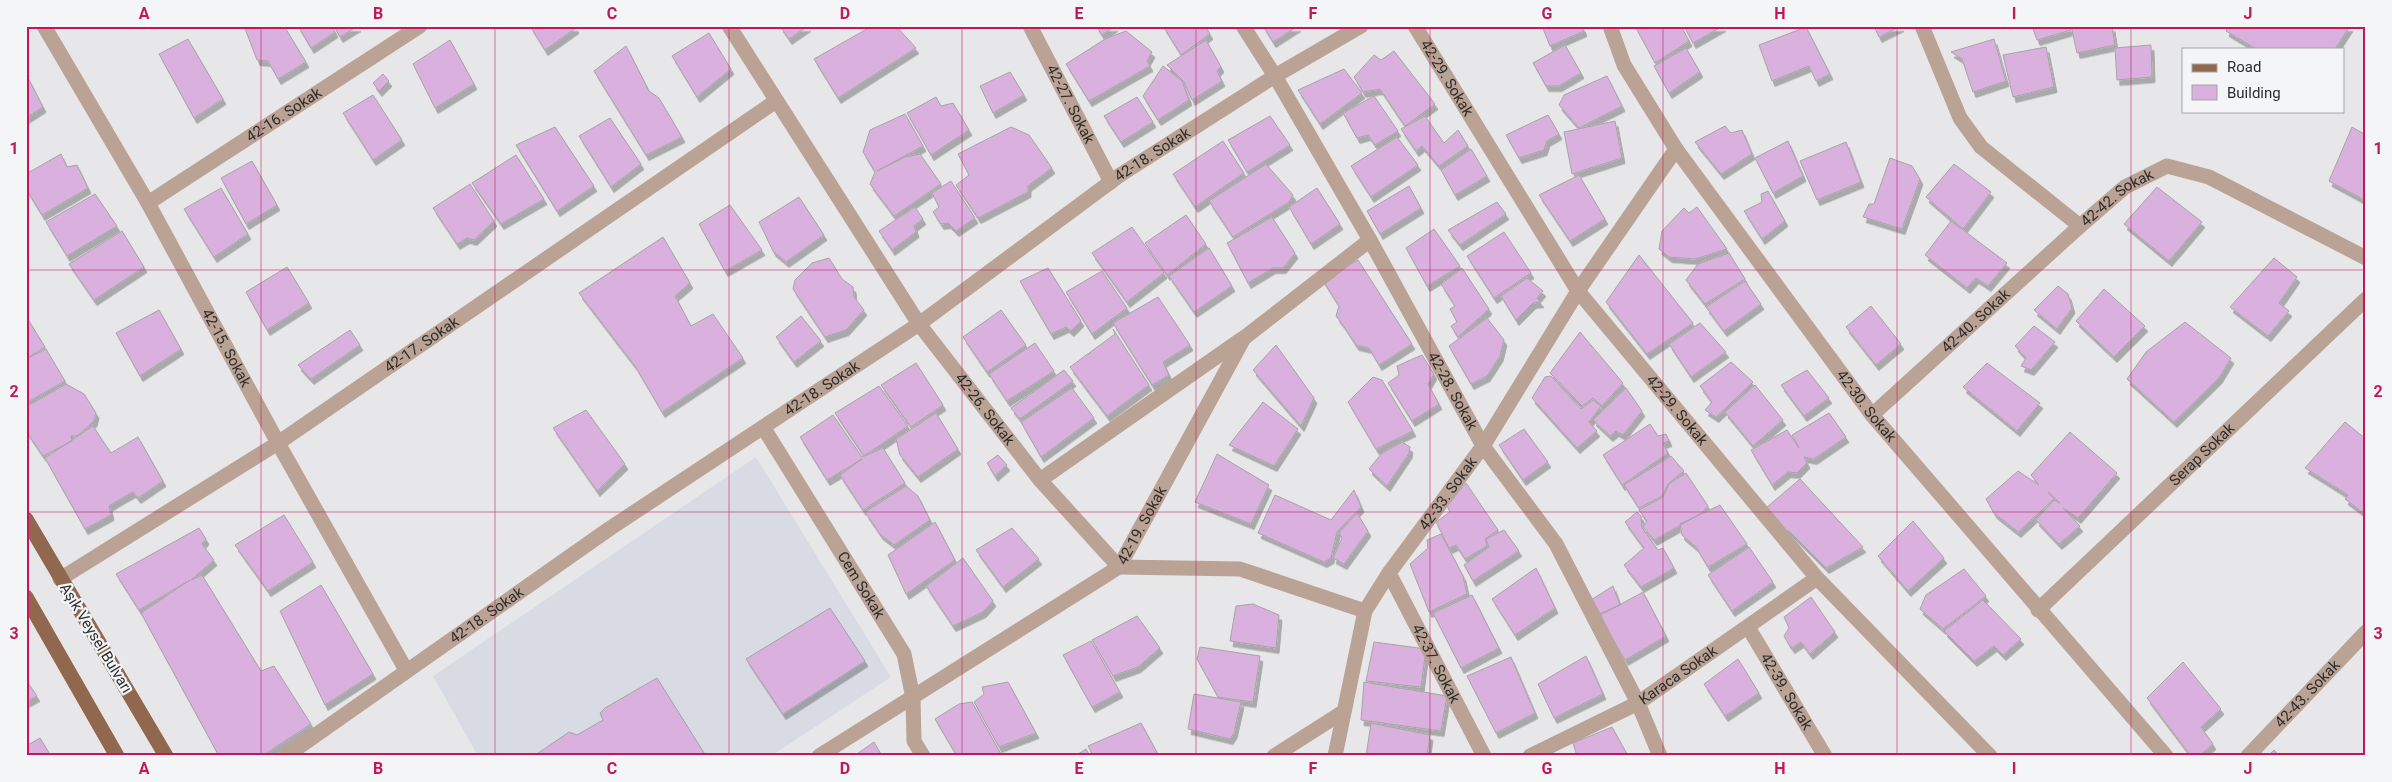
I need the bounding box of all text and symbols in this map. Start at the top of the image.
text: A [139,4,150,23]
text: B [373,4,383,23]
text: C [607,4,617,23]
text: D [840,4,850,23]
text: E [1075,4,1084,23]
text: F [1309,4,1318,23]
text: G [1542,4,1553,23]
text: H [1774,4,1786,23]
text: I [2012,4,2016,23]
text: J [2244,4,2252,23]
street label: 42-29. Sokak [1417,36,1477,120]
legend [2182,48,2344,112]
text: Road [2227,58,2261,76]
street label: 42-27. Sokak [1043,62,1099,147]
street label: 42-16. Sokak [243,83,325,146]
text: Building [2227,84,2281,102]
street label: 42-18. Sokak [1111,123,1194,185]
text: 1 [9,139,19,158]
text: 1 [2373,139,2383,158]
street label: 42-42. Sokak [2077,165,2157,230]
street label: 42-40. Sokak [1938,285,2014,357]
street label: 42-15. Sokak [198,306,255,390]
street label: 42-17. Sokak [381,312,463,376]
street label: 42-28. Sokak [1424,349,1482,433]
street label: 42-18. Sokak [781,357,863,420]
street label: 42-30. Sokak [1833,366,1900,446]
street label: 42-26. Sokak [951,369,1019,449]
street label: 42-29. Sokak [1643,371,1712,449]
text: 2 [9,382,19,401]
text: 2 [2373,382,2383,401]
street label: Serap Sokak [2166,419,2239,490]
street label: 42-33. Sokak [1415,453,1481,534]
street label: 42-19. Sokak [1113,483,1171,568]
street label: Cem Sokak [834,548,889,622]
street label: Aşık Veysel Bulvarı [56,580,136,696]
street label: 42-18. Sokak [446,583,527,647]
street label: 42-37. Sokak [1408,621,1464,706]
text: 3 [9,624,19,643]
text: 3 [2373,624,2383,643]
street label: Karaca Sokak [1635,641,1721,709]
street label: 42-39. Sokak [1757,650,1817,733]
street label: 42-43. Sokak [2271,656,2344,731]
text: A [139,759,150,778]
text: B [373,759,383,778]
text: C [607,759,617,778]
text: D [840,759,850,778]
text: E [1075,759,1084,778]
text: F [1309,759,1318,778]
text: G [1542,759,1553,778]
text: H [1774,759,1786,778]
text: I [2012,759,2016,778]
text: J [2244,759,2252,778]

